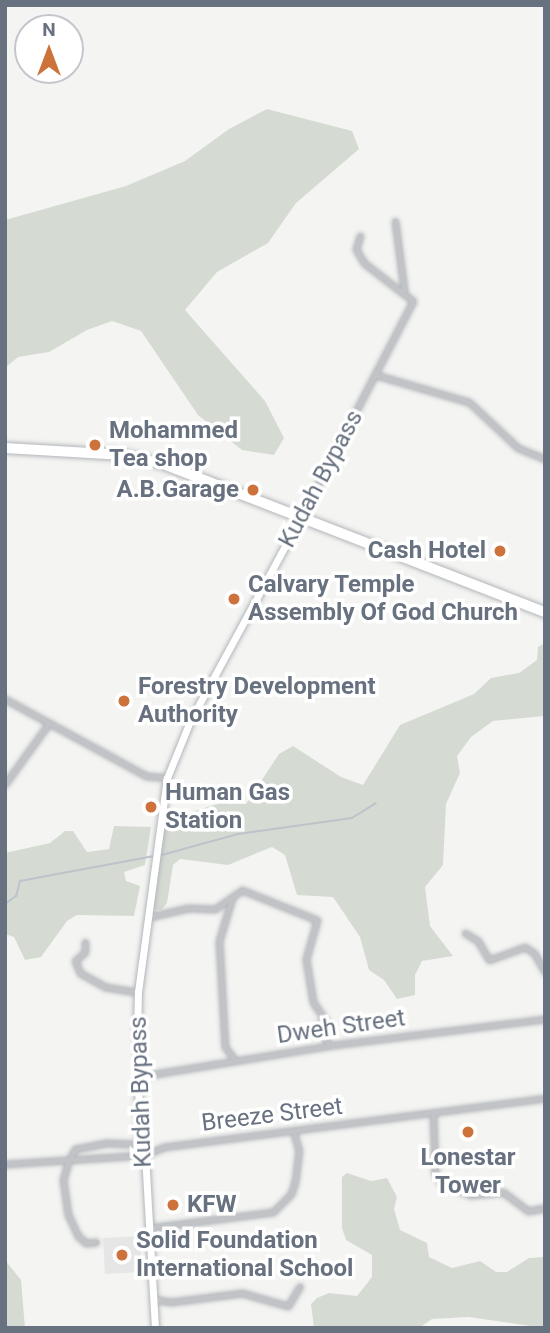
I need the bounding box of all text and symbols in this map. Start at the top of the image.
north arrow [14,14,84,84]
text: N [42,18,56,41]
street label: Kudah Bypass [273,405,369,553]
place label: Mohammed Tea shop [109,417,238,473]
marker: Mohammed Tea shop [87,437,103,453]
place label: A.B.Garage [117,476,239,504]
marker: A.B.Garage [245,482,261,498]
place label: Cash Hotel [368,537,486,565]
marker: Cash Hotel [492,543,508,559]
place label: Calvary Temple Assembly Of God Church [248,571,518,627]
marker: Calvary Temple Assembly Of God Church [226,591,242,607]
place label: Forestry Development Authority [138,673,376,729]
marker: Forestry Development Authority [116,693,132,709]
place label: Human Gas Station [165,779,290,835]
marker: Human Gas Station [143,799,159,815]
street label: Dweh Street [275,1004,407,1050]
street label: Kudah Bypass [124,1016,158,1168]
street label: Breeze Street [200,1092,344,1138]
marker: Lonestar Tower [460,1124,476,1140]
place label: Lonestar Tower [420,1144,516,1200]
place label: KFW [187,1191,236,1219]
marker: KFW [165,1197,181,1213]
place label: Solid Foundation International School [136,1227,353,1283]
marker: Solid Foundation International School [114,1247,130,1263]

